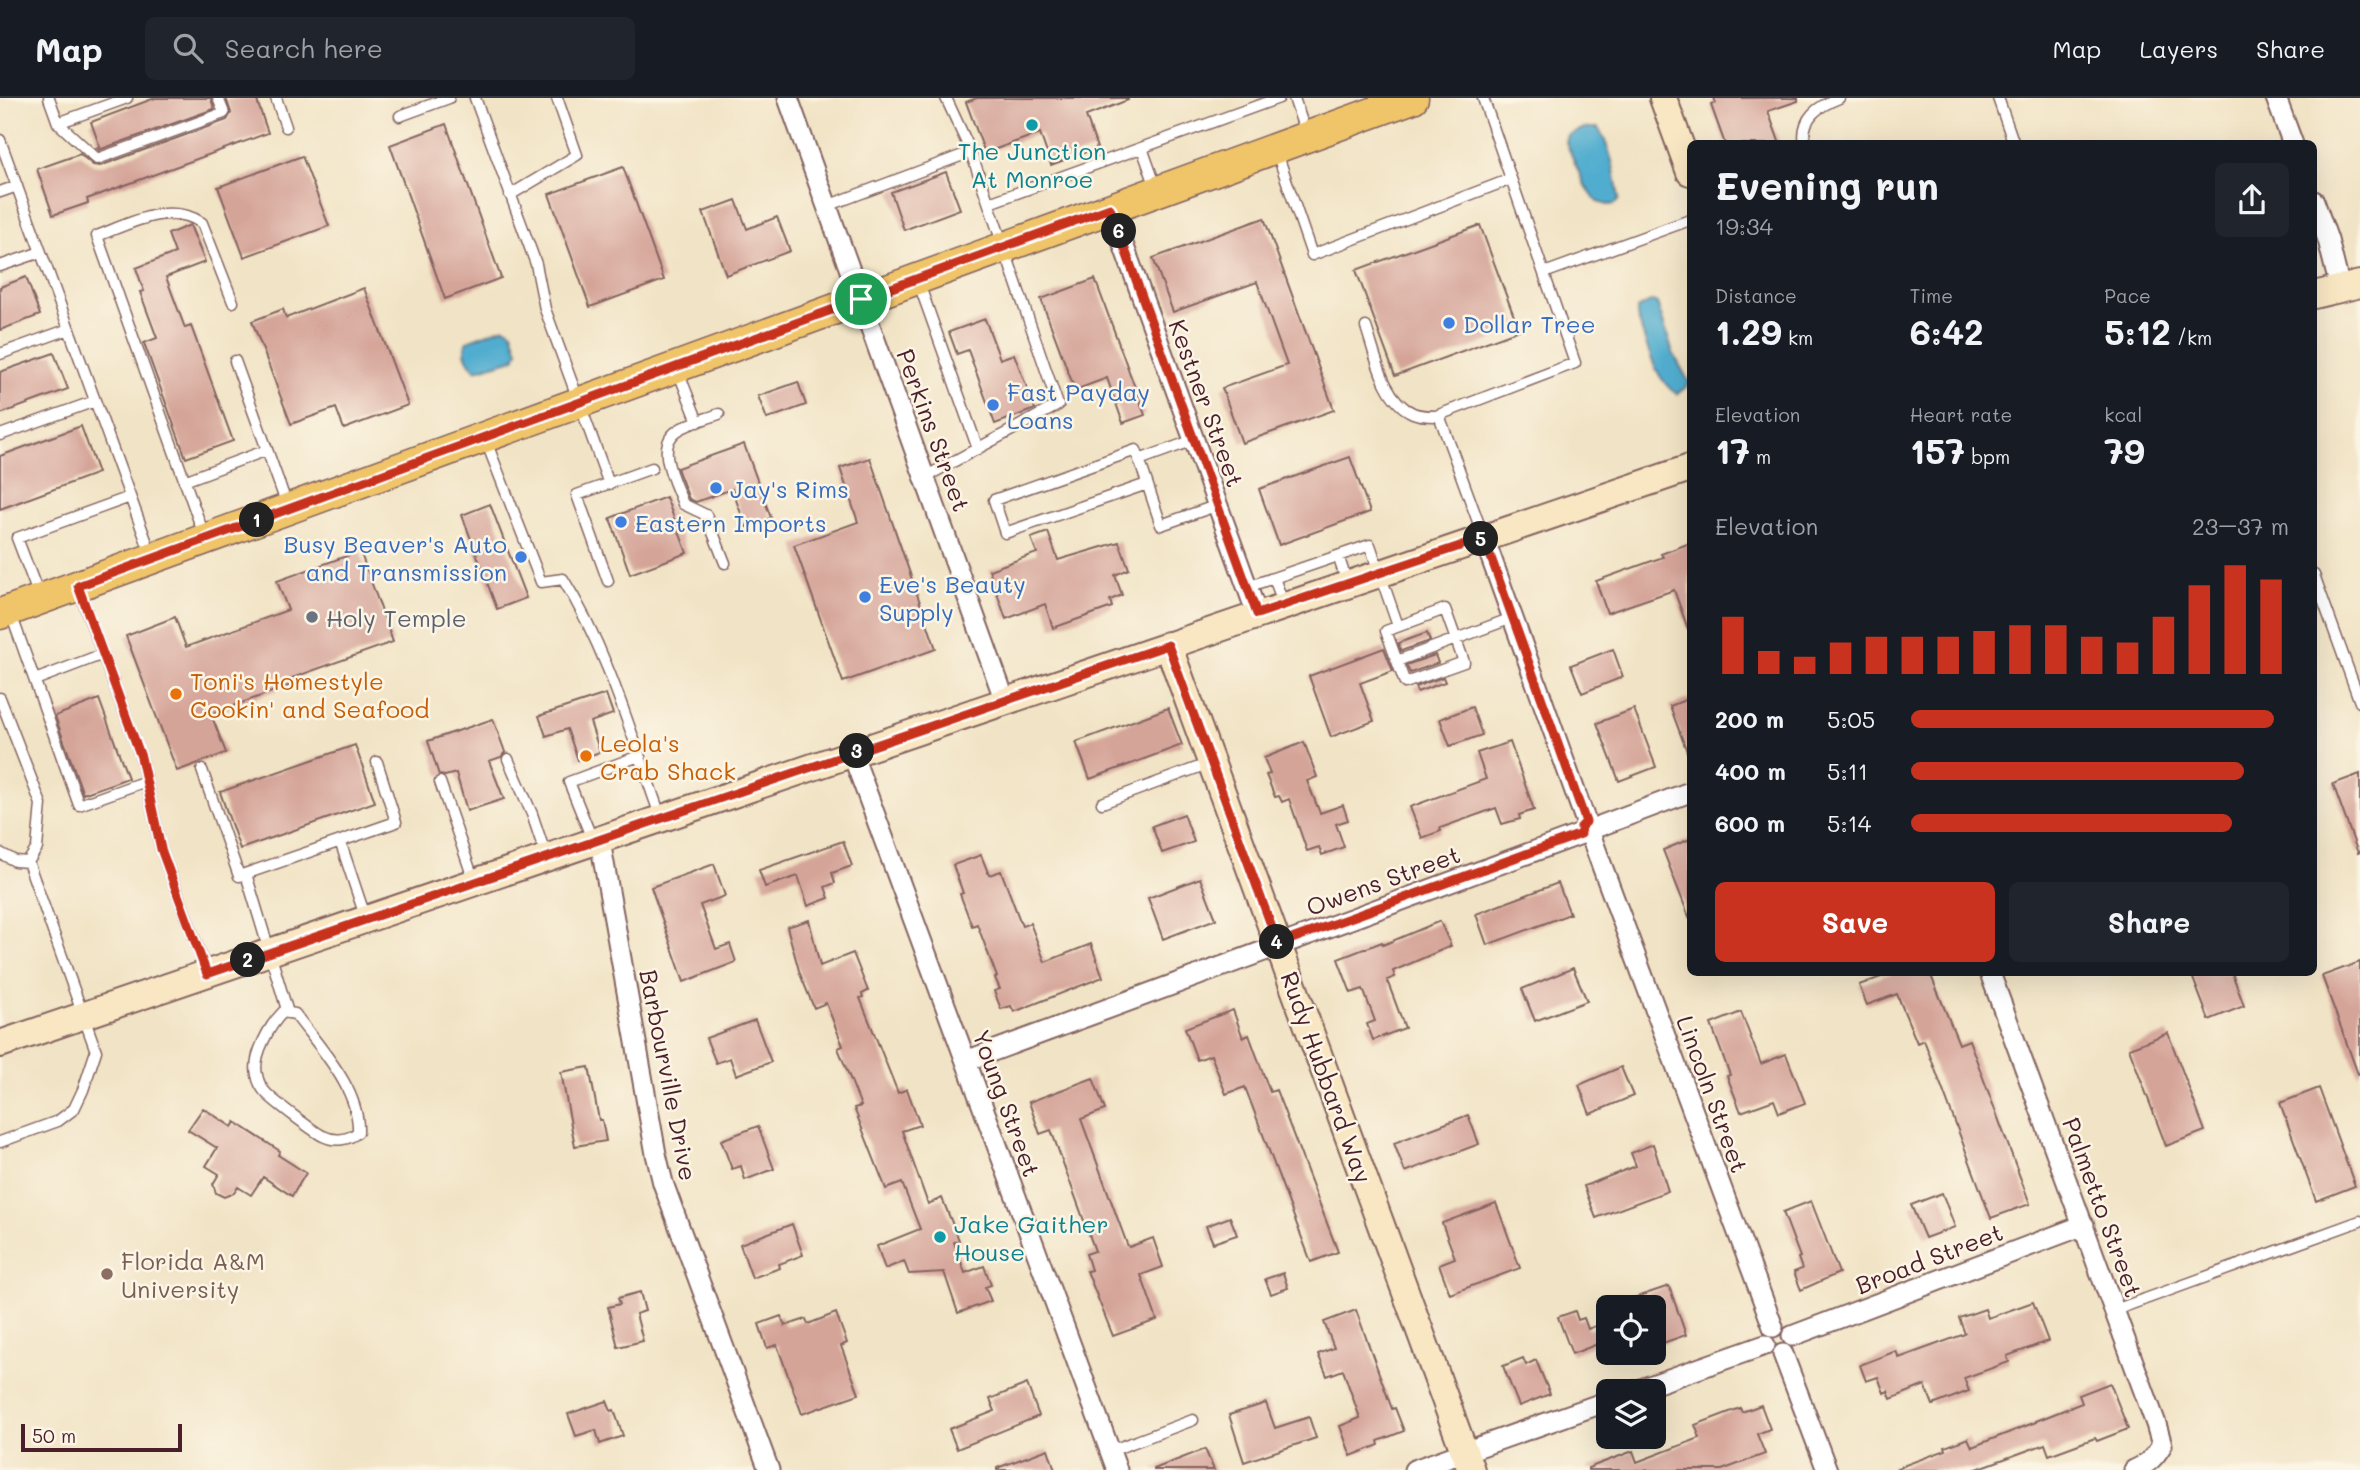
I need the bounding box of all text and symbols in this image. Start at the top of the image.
search box [145,17,635,80]
text: Map [35,27,103,70]
icon: search [169,29,207,67]
text: Search here [225,31,383,65]
text: Map [2053,33,2101,64]
text: Layers [2139,33,2218,64]
text: Share [2256,33,2325,64]
marker: The Junction At Monroe [1024,117,1040,133]
place label: The Junction At Monroe [958,135,1106,194]
text: Evening run [1715,160,1939,210]
button: share [2215,163,2289,237]
text: 19:34 [1715,211,1773,241]
pin: 6 [1102,214,1136,248]
text: 6 [1113,218,1124,243]
pin [831,269,891,329]
icon: arrive [842,280,880,318]
text: Distance [1715,283,1797,308]
text: Time [1910,283,1953,308]
text: Pace [2104,283,2151,308]
place label: Dollar Tree [1463,308,1596,339]
text: 1.29 [1715,308,1782,354]
text: 6:42 [1910,308,1984,354]
text: 5:12 [2104,308,2171,354]
street label: Kestner Street [1162,315,1252,491]
marker: Dollar Tree [1441,315,1457,331]
text: km [1782,325,1813,350]
text: /km [2171,325,2212,350]
street label: Perkins Street [890,345,978,515]
place label: Fast Payday Loans [1007,376,1150,435]
marker: Fast Payday Loans [985,397,1001,413]
text: Elevation [1715,402,1800,427]
text: Heart rate [1910,402,2012,427]
text: kcal [2104,402,2142,427]
text: 17 [1715,427,1750,473]
text: 157 [1910,427,1965,473]
text: 79 [2104,427,2145,473]
text: m [1750,444,1771,469]
text: bpm [1965,444,2010,469]
place label: Jay's Rims [730,473,849,504]
marker: Jay's Rims [708,480,724,496]
pin: 1 [240,502,274,538]
text: 1 [252,507,261,532]
place label: Eastern Imports [635,507,827,538]
text: Elevation [1715,511,1818,541]
text: 23–37 m [2192,511,2289,541]
marker: Eastern Imports [613,514,629,530]
pin: 5 [1464,522,1498,556]
text: 5 [1475,526,1486,551]
place label: Busy Beaver's Auto and Transmission [284,528,507,587]
marker: Busy Beaver's Auto and Transmission [513,549,529,565]
place label: Eve's Beauty Supply [879,568,1026,627]
marker: Eve's Beauty Supply [857,589,873,605]
place label: Holy Temple [326,602,467,633]
marker: Holy Temple [304,609,320,625]
place label: Toni's Homestyle Cookin' and Seafood [190,665,429,724]
marker: Toni's Homestyle Cookin' and Seafood [168,686,184,702]
text: 200 m [1715,704,1784,734]
text: 5:05 [1827,704,1875,734]
place label: Leola's Crab Shack [600,727,736,786]
pin: 3 [840,734,874,768]
text: 3 [851,738,862,763]
marker: Leola's Crab Shack [578,748,594,764]
text: 400 m [1715,756,1786,786]
text: 5:11 [1827,756,1868,786]
text: 600 m [1715,808,1785,838]
text: 5:14 [1827,808,1871,838]
street label: Owens Street [1302,838,1464,922]
button: Save [1715,882,1995,962]
button: Share [2009,882,2289,962]
pin: 4 [1260,924,1294,960]
text: 4 [1270,929,1283,954]
pin: 2 [230,942,266,978]
text: 2 [242,947,253,972]
street label: Barbourville Drive [633,967,705,1183]
street label: Rudy Hubbard Way [1274,967,1380,1187]
street label: Lincoln Street [1670,1011,1756,1177]
street label: Young Street [966,1025,1048,1181]
street label: Palmetto Street [2056,1113,2150,1301]
place label: Jake Gaither House [954,1208,1109,1267]
street label: Broad Street [1851,1216,2007,1300]
marker: Jake Gaither House [932,1229,948,1245]
place label: Florida A&M University [121,1245,265,1304]
marker: Florida A&M University [99,1266,115,1282]
map controls [1596,1295,1666,1449]
button: locate [1596,1295,1666,1365]
button: layers [1596,1379,1666,1449]
scale bar [21,1421,182,1453]
text: 50 m [32,1423,76,1448]

